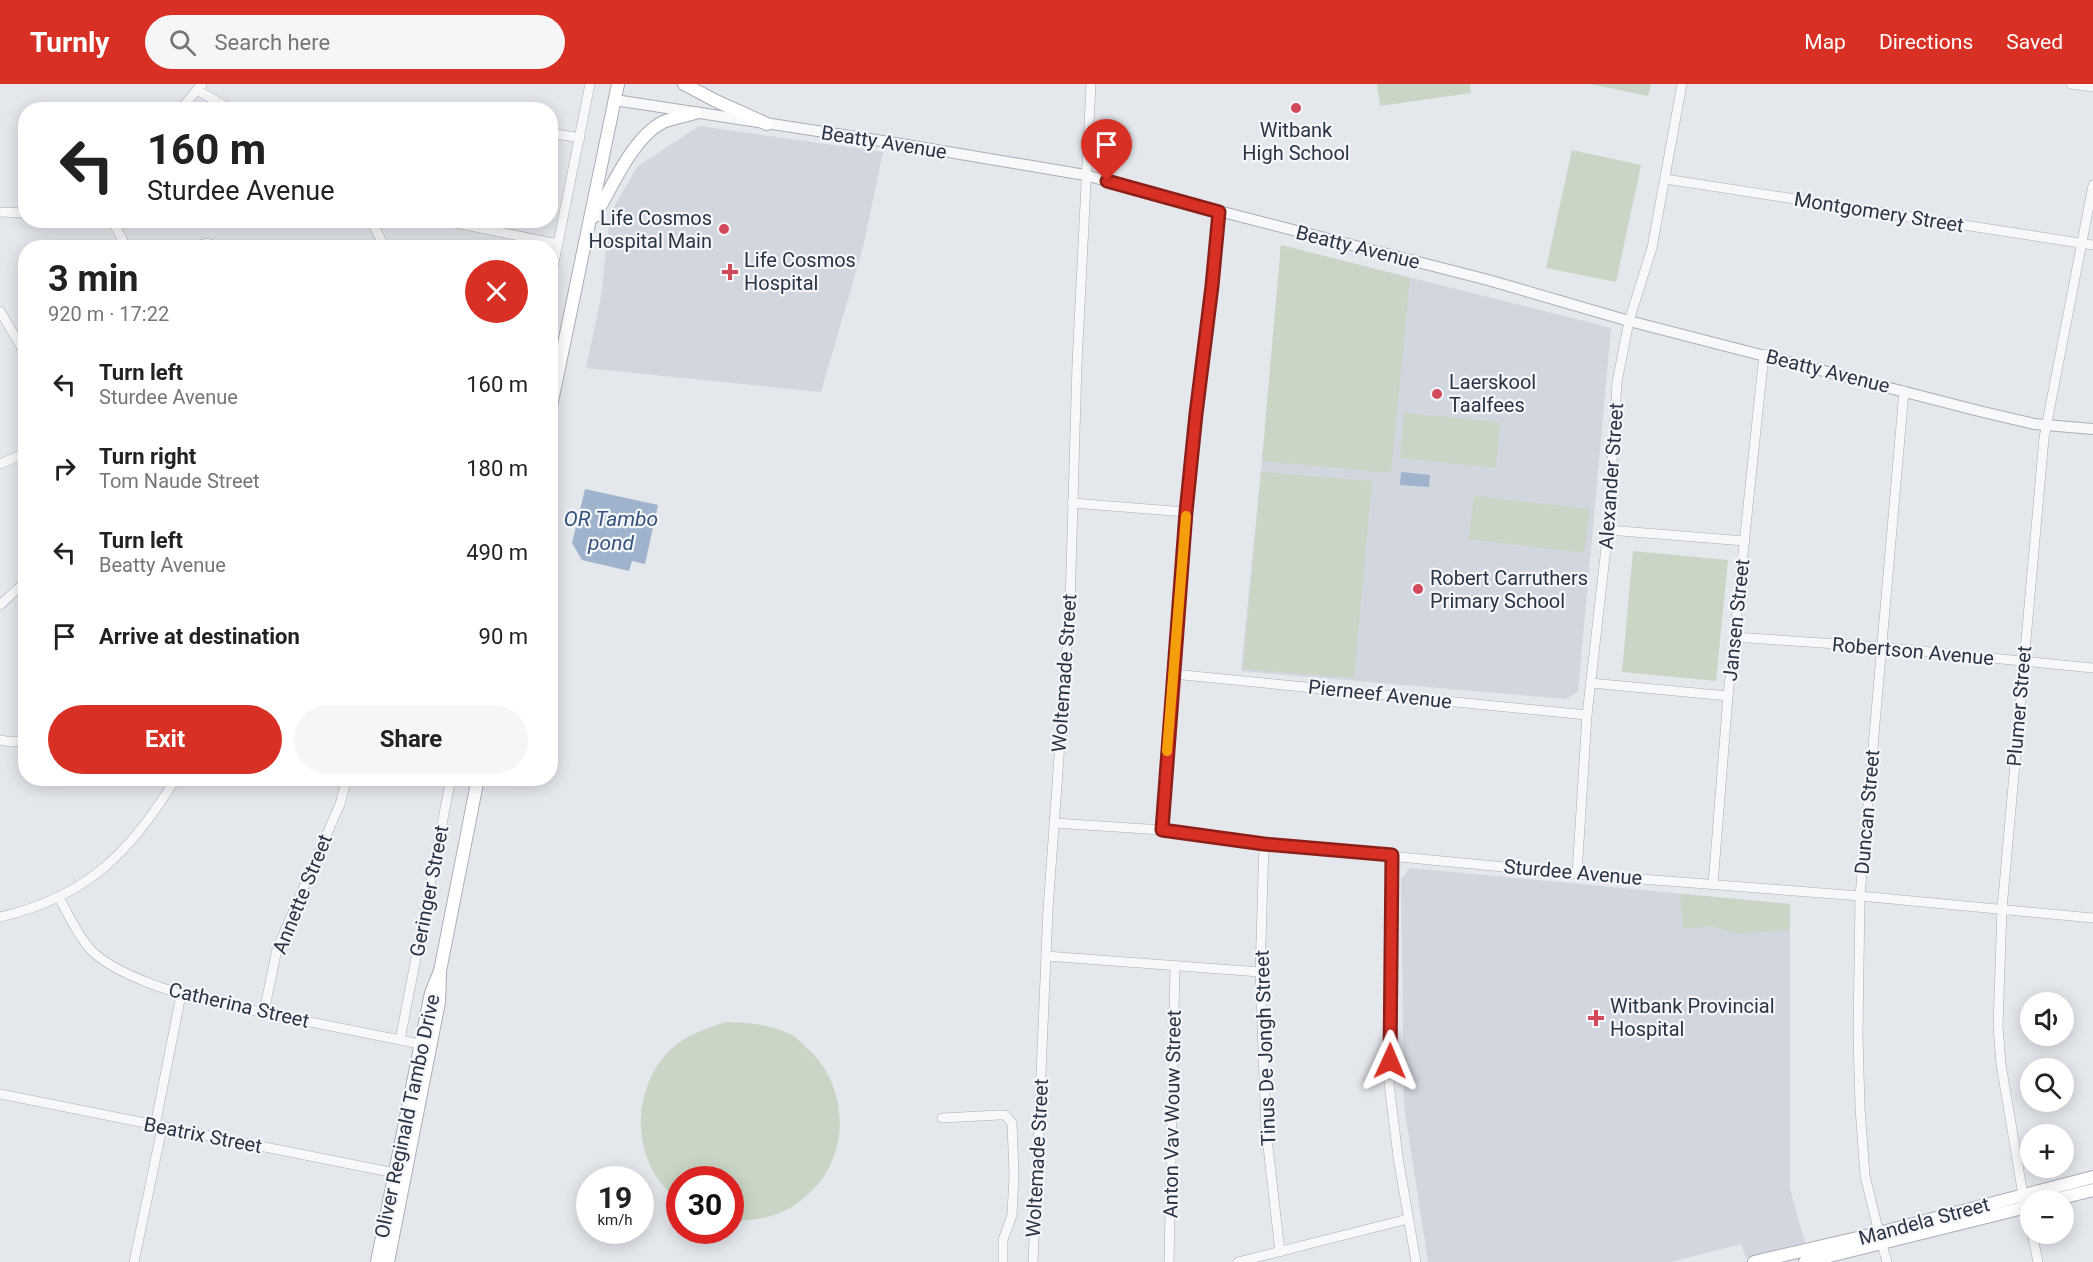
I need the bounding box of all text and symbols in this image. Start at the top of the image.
search box [145,15,565,69]
text: Turnly [30,26,109,59]
icon: search [166,26,199,59]
text: Search here [214,30,330,55]
text: Map [1804,30,1846,54]
text: Directions [1879,30,1973,54]
text: Saved [2006,30,2063,54]
marker: Witbank High School [1289,101,1303,115]
place label: Witbank High School [1242,118,1350,165]
pin [1081,119,1132,181]
street label: Beatty Avenue [819,120,949,164]
text: 160 m [147,125,266,174]
icon: left [48,126,126,204]
icon: arrive [1090,128,1123,161]
text: Sturdee Avenue [147,175,335,207]
street label: Montgomery Street [1792,187,1966,237]
place label: Life Cosmos Hospital Main [588,206,712,253]
street label: Beatty Avenue [1294,220,1422,274]
marker: Life Cosmos Hospital Main [717,222,731,236]
place label: Life Cosmos Hospital [744,248,856,295]
text: 3 min [48,258,139,300]
button: close [465,260,528,323]
marker: Life Cosmos Hospital [721,263,739,281]
text: 920 m · 17:22 [48,302,169,326]
street label: Beatty Avenue [1764,344,1892,398]
text: Turn left [99,360,183,385]
icon: left [48,368,81,401]
place label: Laerskool Taalfees [1449,370,1536,417]
text: 160 m [466,372,528,397]
text: Sturdee Avenue [99,385,238,409]
marker: Laerskool Taalfees [1430,387,1444,401]
street label: Alexander Street [1594,402,1628,550]
text: Turn right [99,444,196,469]
icon: right [48,452,81,485]
text: 180 m [466,456,528,481]
text: Tom Naude Street [99,469,260,493]
water label: OR Tambo pond [564,507,658,555]
text: Turn left [99,528,183,553]
icon: left [48,536,81,569]
text: 490 m [466,540,528,565]
text: Beatty Avenue [99,553,226,577]
street label: Jansen Street [1718,558,1754,682]
place label: Robert Carruthers Primary School [1430,566,1588,613]
marker: Robert Carruthers Primary School [1411,582,1425,596]
street label: Woltemade Street [1046,593,1082,753]
icon: arrive [48,620,81,653]
text: Arrive at destination [99,624,300,649]
text: 90 m [479,624,528,649]
street label: Robertson Avenue [1831,632,1995,670]
street label: Plumer Street [2002,645,2036,767]
street label: Pierneef Avenue [1307,675,1453,713]
button: Exit [48,705,282,774]
button: Share [294,705,528,774]
street label: Duncan Street [1850,749,1884,875]
street label: Geringer Street [405,823,453,959]
street label: Annette Street [267,831,337,957]
street label: Sturdee Avenue [1503,854,1643,890]
street label: Tinus De Jongh Street [1250,949,1280,1147]
street label: Catherina Street [166,977,312,1033]
street label: Oliver Reginald Tambo Drive [369,992,445,1240]
map controls [2020,992,2074,1244]
button: sound [2020,992,2074,1046]
place label: Witbank Provincial Hospital [1610,994,1775,1041]
marker: Witbank Provincial Hospital [1587,1009,1605,1027]
street label: Anton Vav Wouw Street [1158,1010,1186,1218]
position arrow [1358,1029,1422,1093]
button: search [2020,1058,2074,1112]
street label: Woltemade Street [1021,1078,1053,1238]
street label: Beatrix Street [142,1112,264,1158]
button: + [2020,1124,2074,1178]
speed limit sign: 30 [666,1166,744,1244]
text: 19 [598,1180,632,1215]
button: − [2020,1190,2074,1244]
street label: Mandela Street [1856,1192,1992,1250]
text: km/h [597,1211,633,1229]

